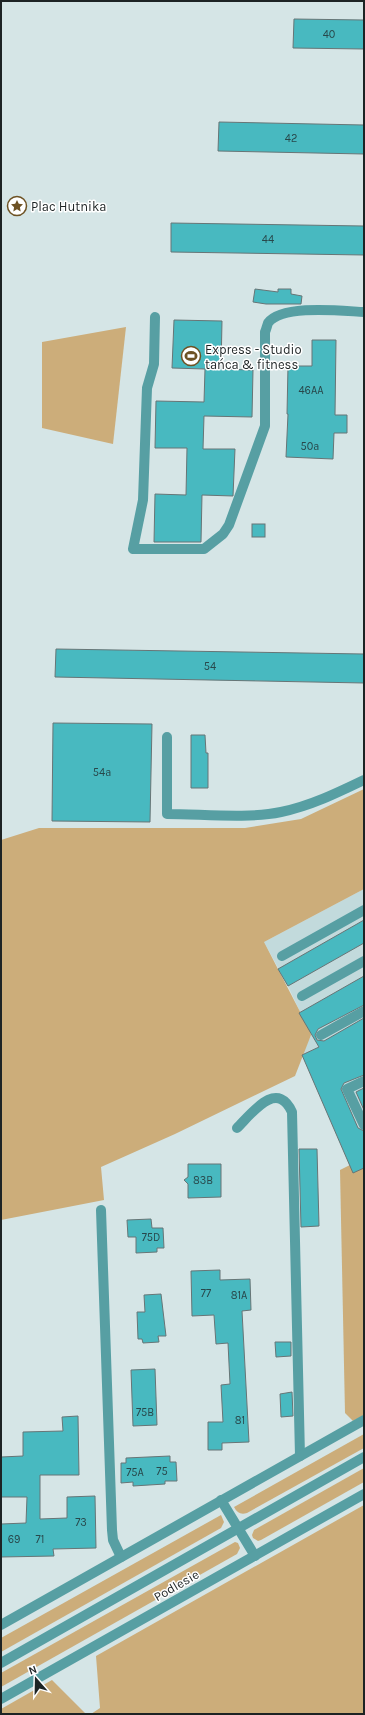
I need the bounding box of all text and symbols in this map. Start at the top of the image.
house number: 40 [323,28,335,41]
house number: 42 [285,132,297,145]
place icon: Plac Hutnika [6,195,28,217]
place label: Plac Hutnika [31,199,106,214]
house number: 44 [262,233,274,246]
place label: Express - Studio tańca & fitness [205,342,302,372]
sports icon: Express - Studio tańca & fitness [180,345,202,367]
house number: 46AA [298,384,324,397]
house number: 50a [301,440,319,453]
house number: 54 [204,660,216,673]
house number: 54a [93,766,111,779]
house number: 83B [193,1174,213,1187]
house number: 75D [142,1231,160,1244]
house number: 77 [201,1287,211,1300]
house number: 81A [231,1289,248,1302]
house number: 75B [136,1406,154,1419]
house number: 81 [235,1414,245,1427]
house number: 75 [156,1465,168,1478]
house number: 75A [126,1466,145,1479]
house number: 73 [75,1516,87,1529]
house number: 69 [8,1533,20,1546]
house number: 71 [36,1533,44,1546]
street label: Podlesie [151,1566,202,1604]
north arrow [16,1659,56,1699]
text: N [27,1663,39,1678]

